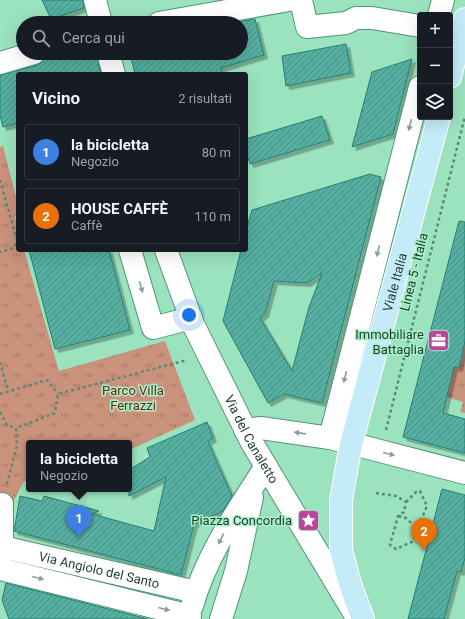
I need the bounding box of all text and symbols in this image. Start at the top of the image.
map controls [417,12,453,120]
button: + [417,12,453,48]
search box [16,16,248,60]
icon: search [30,27,52,49]
text: Cerca qui [62,29,125,47]
button: − [417,48,453,84]
button: layers [417,84,453,120]
text: Vicino [32,88,80,108]
text: 2 risultati [178,91,232,106]
one-way arrow [407,119,413,131]
text: la bicicletta [71,136,149,154]
text: 1 [42,145,50,160]
text: 80 m [202,145,231,160]
text: Negozio [71,154,119,169]
text: HOUSE CAFFÈ [71,200,168,218]
text: 2 [42,209,50,224]
text: 110 m [194,209,231,224]
text: Caffè [71,218,102,233]
street label: Linea 5 - Italia [397,231,431,313]
one-way arrow [375,245,381,257]
street label: Viale Italia [379,251,410,313]
one-way arrow [138,282,144,294]
your location [179,305,199,325]
place label: Immobiliare Battaglia [355,327,424,357]
office icon: Immobiliare Battaglia [426,328,452,354]
one-way arrow [342,371,348,383]
park label: Parco Villa Ferrazzi [102,383,164,413]
street label: Via del Canaletto [222,392,282,486]
one-way arrow [294,430,306,436]
popup [26,440,132,492]
text: la bicicletta [40,450,118,468]
one-way arrow [383,451,395,457]
text: Negozio [40,468,88,483]
pin: 1 [66,505,92,538]
place icon: Piazza Concordia [295,507,321,533]
place label: Piazza Concordia [191,513,292,528]
pin: 2 [411,518,437,551]
one-way arrow [218,534,224,545]
street label: Via Angiolo del Santo [37,548,161,591]
one-way arrow [32,576,44,582]
one-way arrow [158,607,170,613]

